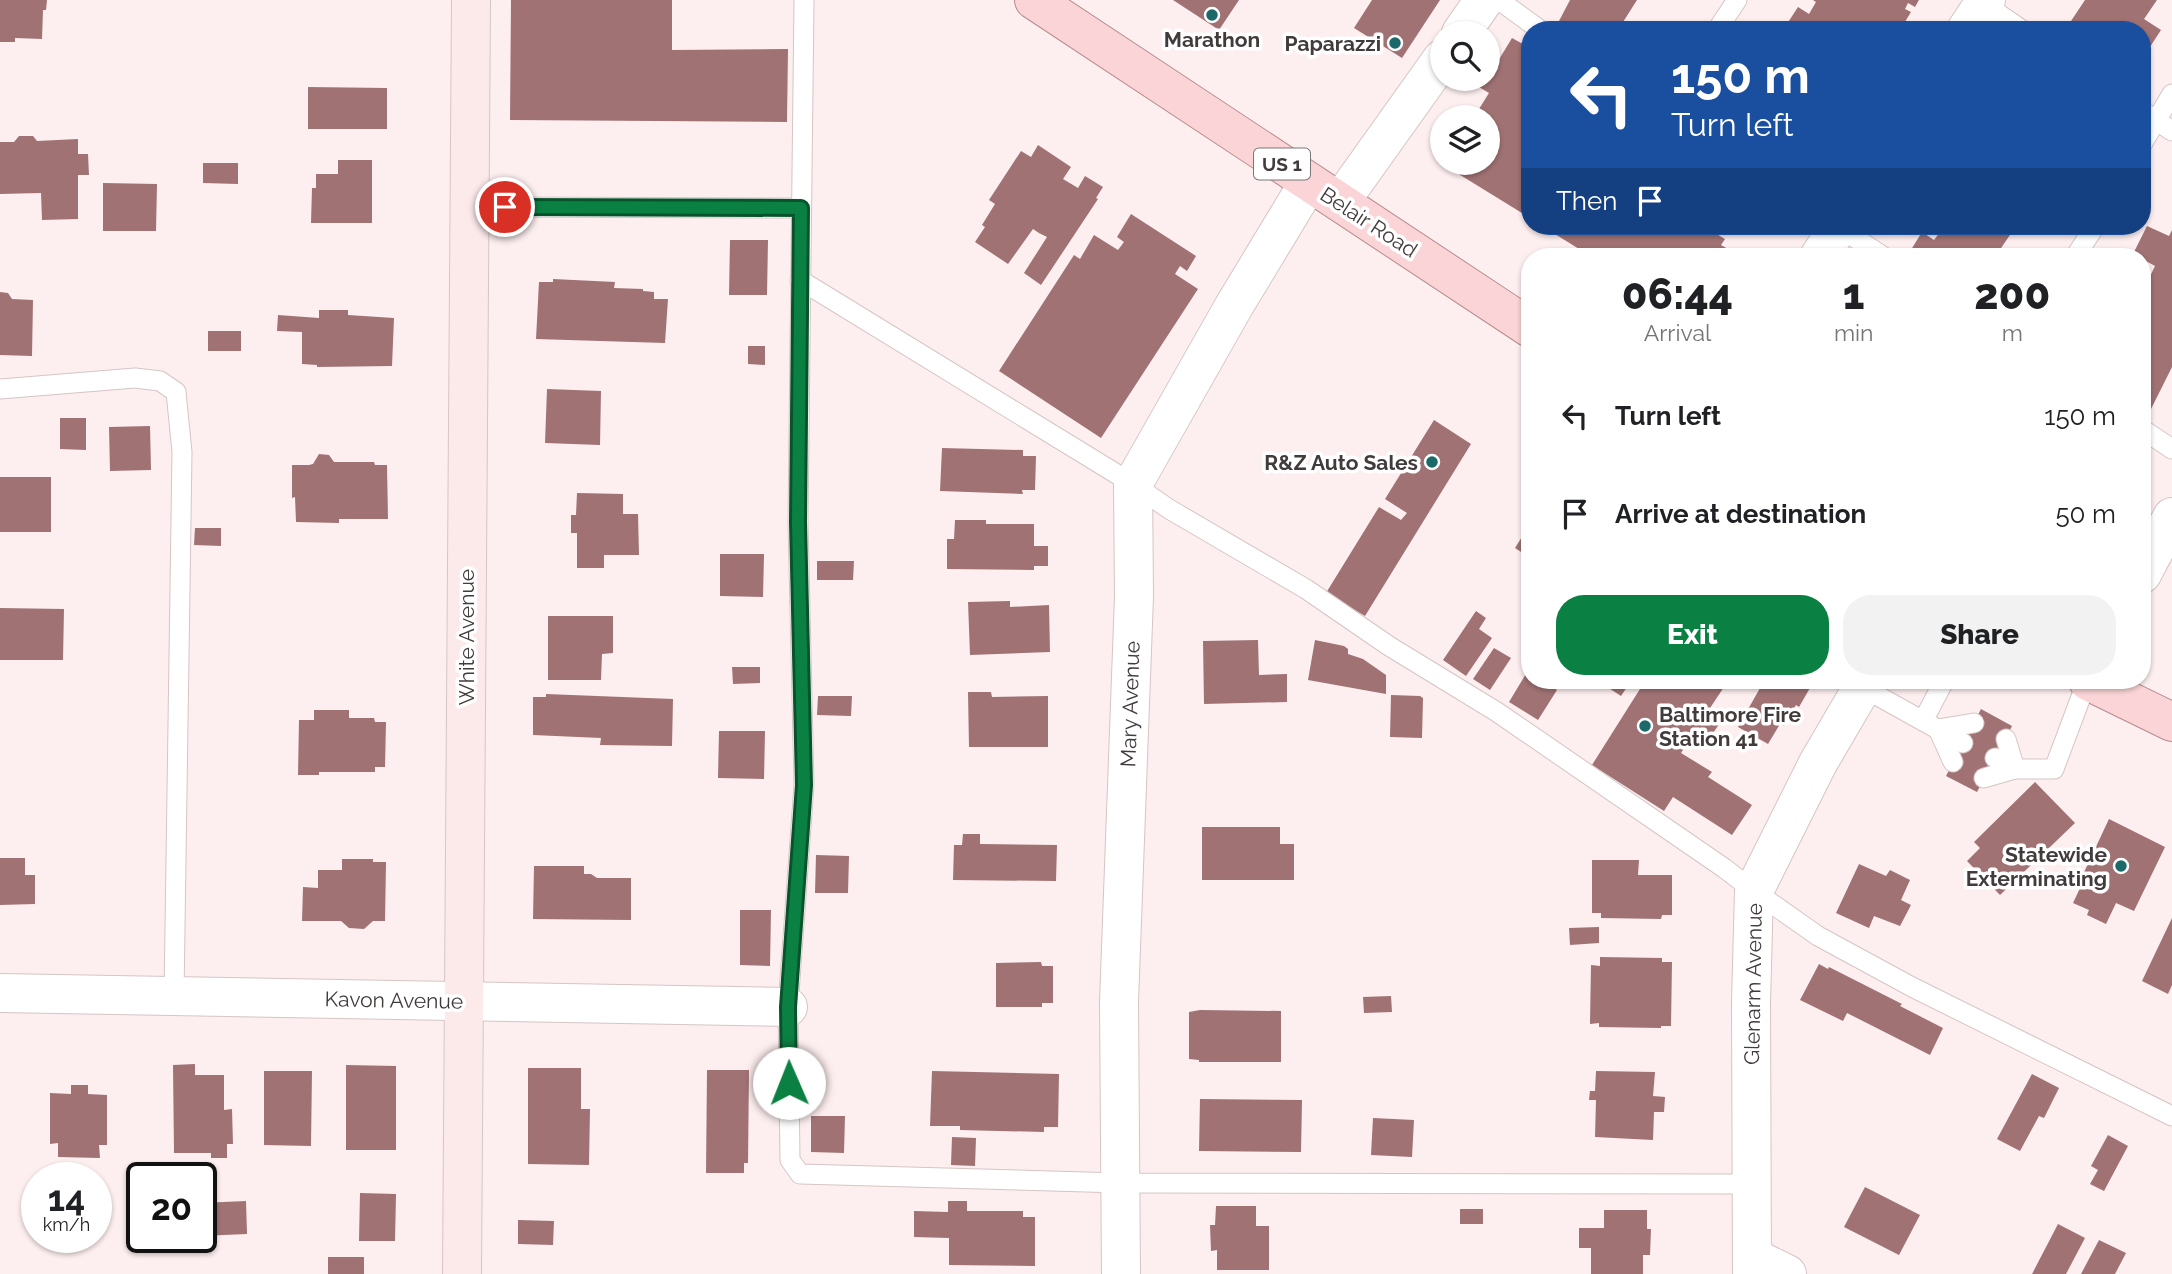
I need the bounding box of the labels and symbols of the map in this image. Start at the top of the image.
marker: Marathon [1204,7,1220,23]
place label: Marathon [1164,27,1260,52]
place label: Paparazzi [1284,31,1381,56]
marker: Paparazzi [1387,35,1403,51]
road number: US 1 [1254,148,1310,180]
pin [475,177,535,237]
street label: Belair Road [1316,181,1422,263]
place label: R&Z Auto Sales [1264,450,1418,475]
marker: R&Z Auto Sales [1424,454,1440,470]
street label: White Avenue [454,569,479,705]
street label: Mary Avenue [1115,640,1145,768]
place label: Baltimore Fire Station 41 [1659,702,1802,751]
marker: Baltimore Fire Station 41 [1637,718,1653,734]
place label: Statewide Exterminating [1966,842,2107,891]
marker: Statewide Exterminating [2113,858,2129,874]
street label: Glenarm Avenue [1739,903,1767,1065]
street label: Kavon Avenue [325,986,463,1014]
position arrow [752,1046,826,1120]
speed limit sign: 20 [126,1162,217,1253]

